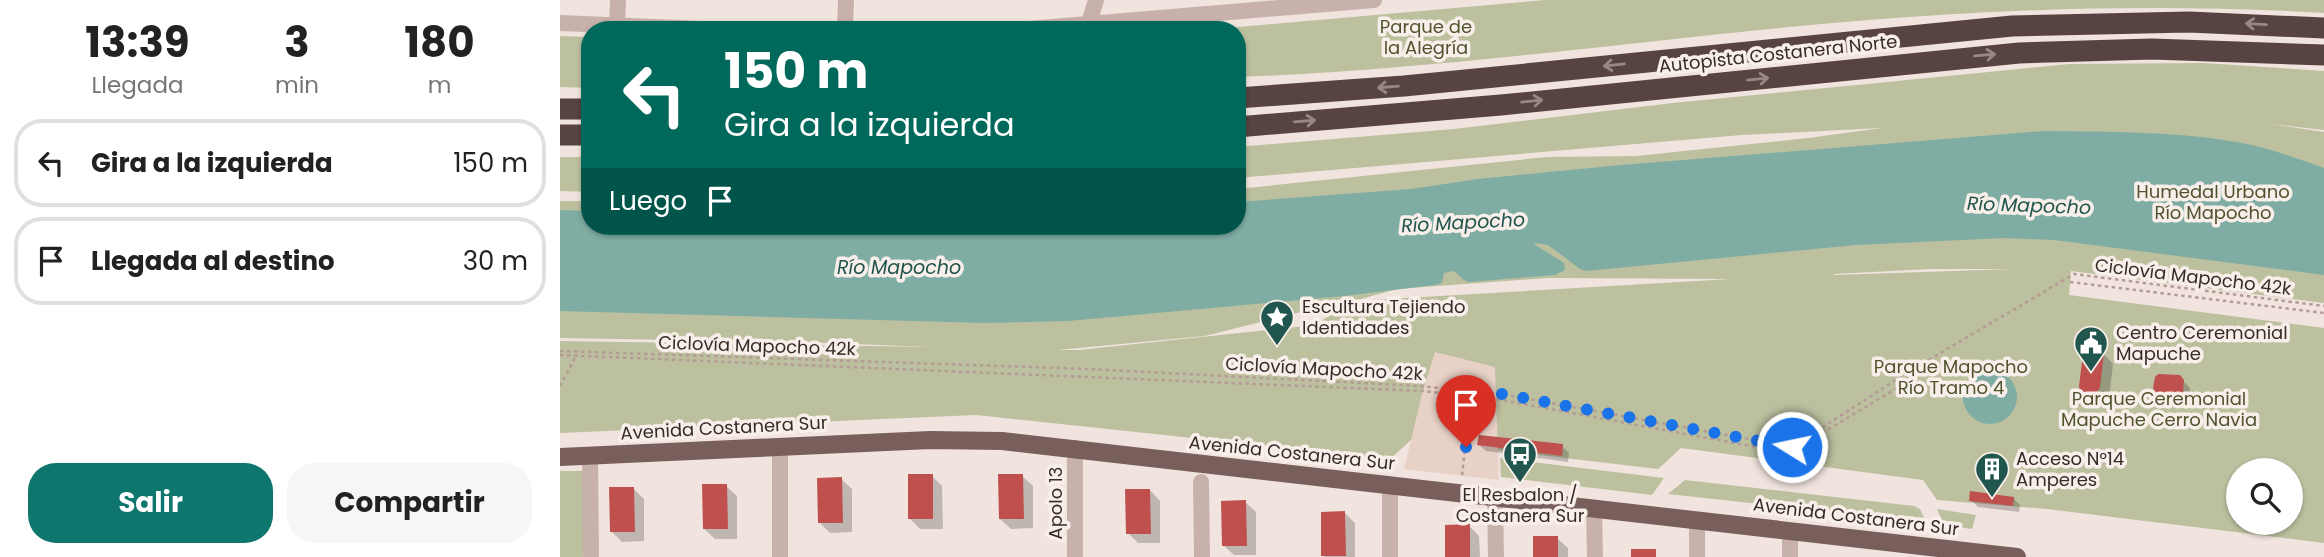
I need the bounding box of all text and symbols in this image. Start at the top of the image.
text: 13:39 [85,13,190,72]
text: 3 [284,13,310,72]
text: 180 [404,13,475,72]
park label: Parque de la Alegría [1380,14,1472,60]
one-way arrow [2245,18,2268,31]
street label: Autopista Costanera Norte [1657,29,1898,78]
text: 150 m [724,37,869,105]
one-way arrow [1973,48,1995,61]
icon: left [609,49,700,140]
one-way arrow [1603,59,1626,72]
text: Llegada [91,69,183,101]
text: min [275,69,319,101]
text: m [428,69,451,101]
one-way arrow [1746,72,1769,85]
one-way arrow [1377,81,1399,94]
one-way arrow [1520,95,1543,108]
text: Gira a la izquierda [724,102,1015,147]
one-way arrow [1293,114,1316,127]
icon: left [32,144,70,182]
text: Gira a la izquierda [91,145,333,181]
text: 150 m [453,145,528,181]
park label: Humedal Urbano Río Mapocho [2136,179,2290,225]
icon: arrive [701,182,739,220]
text: Luego [609,183,687,219]
water label: Río Mapocho [1966,190,2091,221]
water label: Río Mapocho [1400,206,1526,239]
icon: arrive [32,242,70,280]
text: Llegada al destino [91,243,335,279]
text: 30 m [463,243,528,279]
street label: Ciclovía Mapocho 42k [2093,252,2293,301]
water label: Río Mapocho [837,254,961,281]
place label: Escultura Tejiendo Identidades [1302,294,1465,340]
place icon: Escultura Tejiendo Identidades [1258,298,1296,347]
place label: Centro Ceremonial Mapuche [2116,320,2288,366]
public building icon: Centro Ceremonial Mapuche [2072,324,2110,373]
street label: Ciclovía Mapocho 42k [658,330,857,361]
street label: Ciclovía Mapocho 42k [1225,351,1424,386]
park label: Parque Mapocho Río Tramo 4 [1874,354,2028,400]
pin [1436,375,1496,447]
icon: arrive [1447,386,1485,424]
park label: Parque Ceremonial Mapuche Cerro Navia [2061,386,2257,432]
street label: Avenida Costanera Sur [620,410,828,445]
position arrow [1755,410,1829,484]
street label: Avenida Costanera Sur [1188,429,1397,476]
bus stop icon: El Resbalon / Costanera Sur [1501,435,1539,484]
place label: Acceso N°14 Amperes [2016,446,2124,492]
building icon: Acceso N°14 Amperes [1973,450,2011,499]
map controls [2226,458,2303,535]
button: search [2226,458,2303,535]
button: Salir [28,463,273,543]
button: Compartir [287,463,532,543]
street label: Apolo 13 [1043,467,1068,539]
place label: El Resbalon / Costanera Sur [1456,482,1585,528]
street label: Avenida Costanera Sur [1752,491,1961,542]

